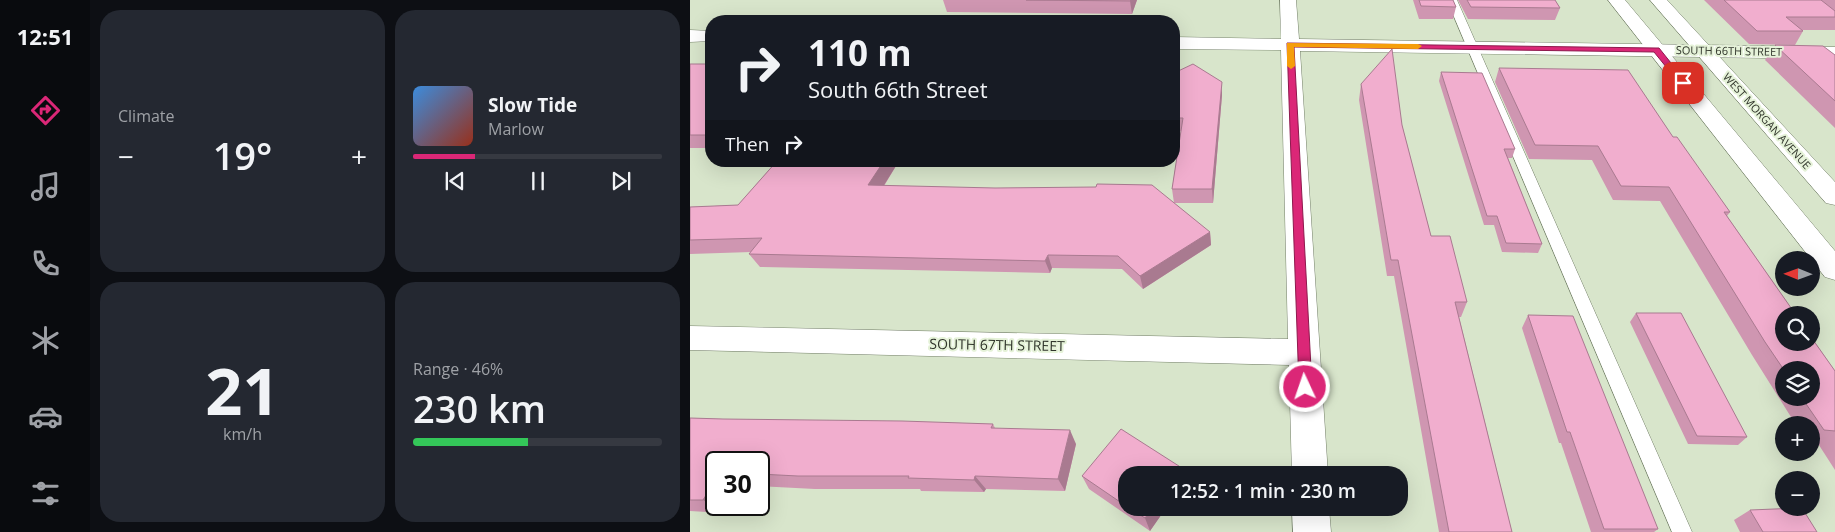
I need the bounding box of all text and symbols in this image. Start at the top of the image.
text: 12:51 [17,21,73,51]
text: 110 m [808,29,912,76]
icon: right [725,35,790,100]
street label: SOUTH 66TH STREET [1676,42,1782,59]
pin [1662,62,1704,104]
icon: arrive [1669,69,1697,97]
street label: WEST MORGAN AVENUE [1720,69,1815,172]
text: South 66th Street [808,74,988,104]
text: Slow Tide [488,92,577,118]
icon: directions [28,93,63,128]
text: Climate [118,105,175,127]
text: Marlow [488,118,544,140]
text: 19° [213,129,272,181]
icon: right [779,130,807,158]
text: Then [725,131,769,157]
text: − [118,137,134,175]
text: + [351,137,367,175]
icon: previous [441,167,469,195]
icon: pause [524,167,552,195]
icon: next [607,167,635,195]
icon: music [28,169,63,204]
icon: phone [28,246,63,281]
north arrow [1775,251,1820,296]
map controls [1775,251,1820,516]
button: search [1775,306,1820,351]
icon: climate [28,323,63,358]
street label: SOUTH 67TH STREET [929,334,1065,355]
text: 21 [205,346,280,434]
text: Range · 46% [413,358,503,380]
position arrow [1278,360,1330,412]
button: layers [1775,361,1820,406]
text: 230 km [413,382,546,434]
icon: car [28,399,63,434]
button: + [1775,416,1820,461]
text: km/h [223,423,262,445]
speed limit sign: 30 [705,451,770,516]
button: − [1775,471,1820,516]
icon: filters [28,476,63,511]
text: 12:52 · 1 min · 230 m [1170,478,1356,504]

